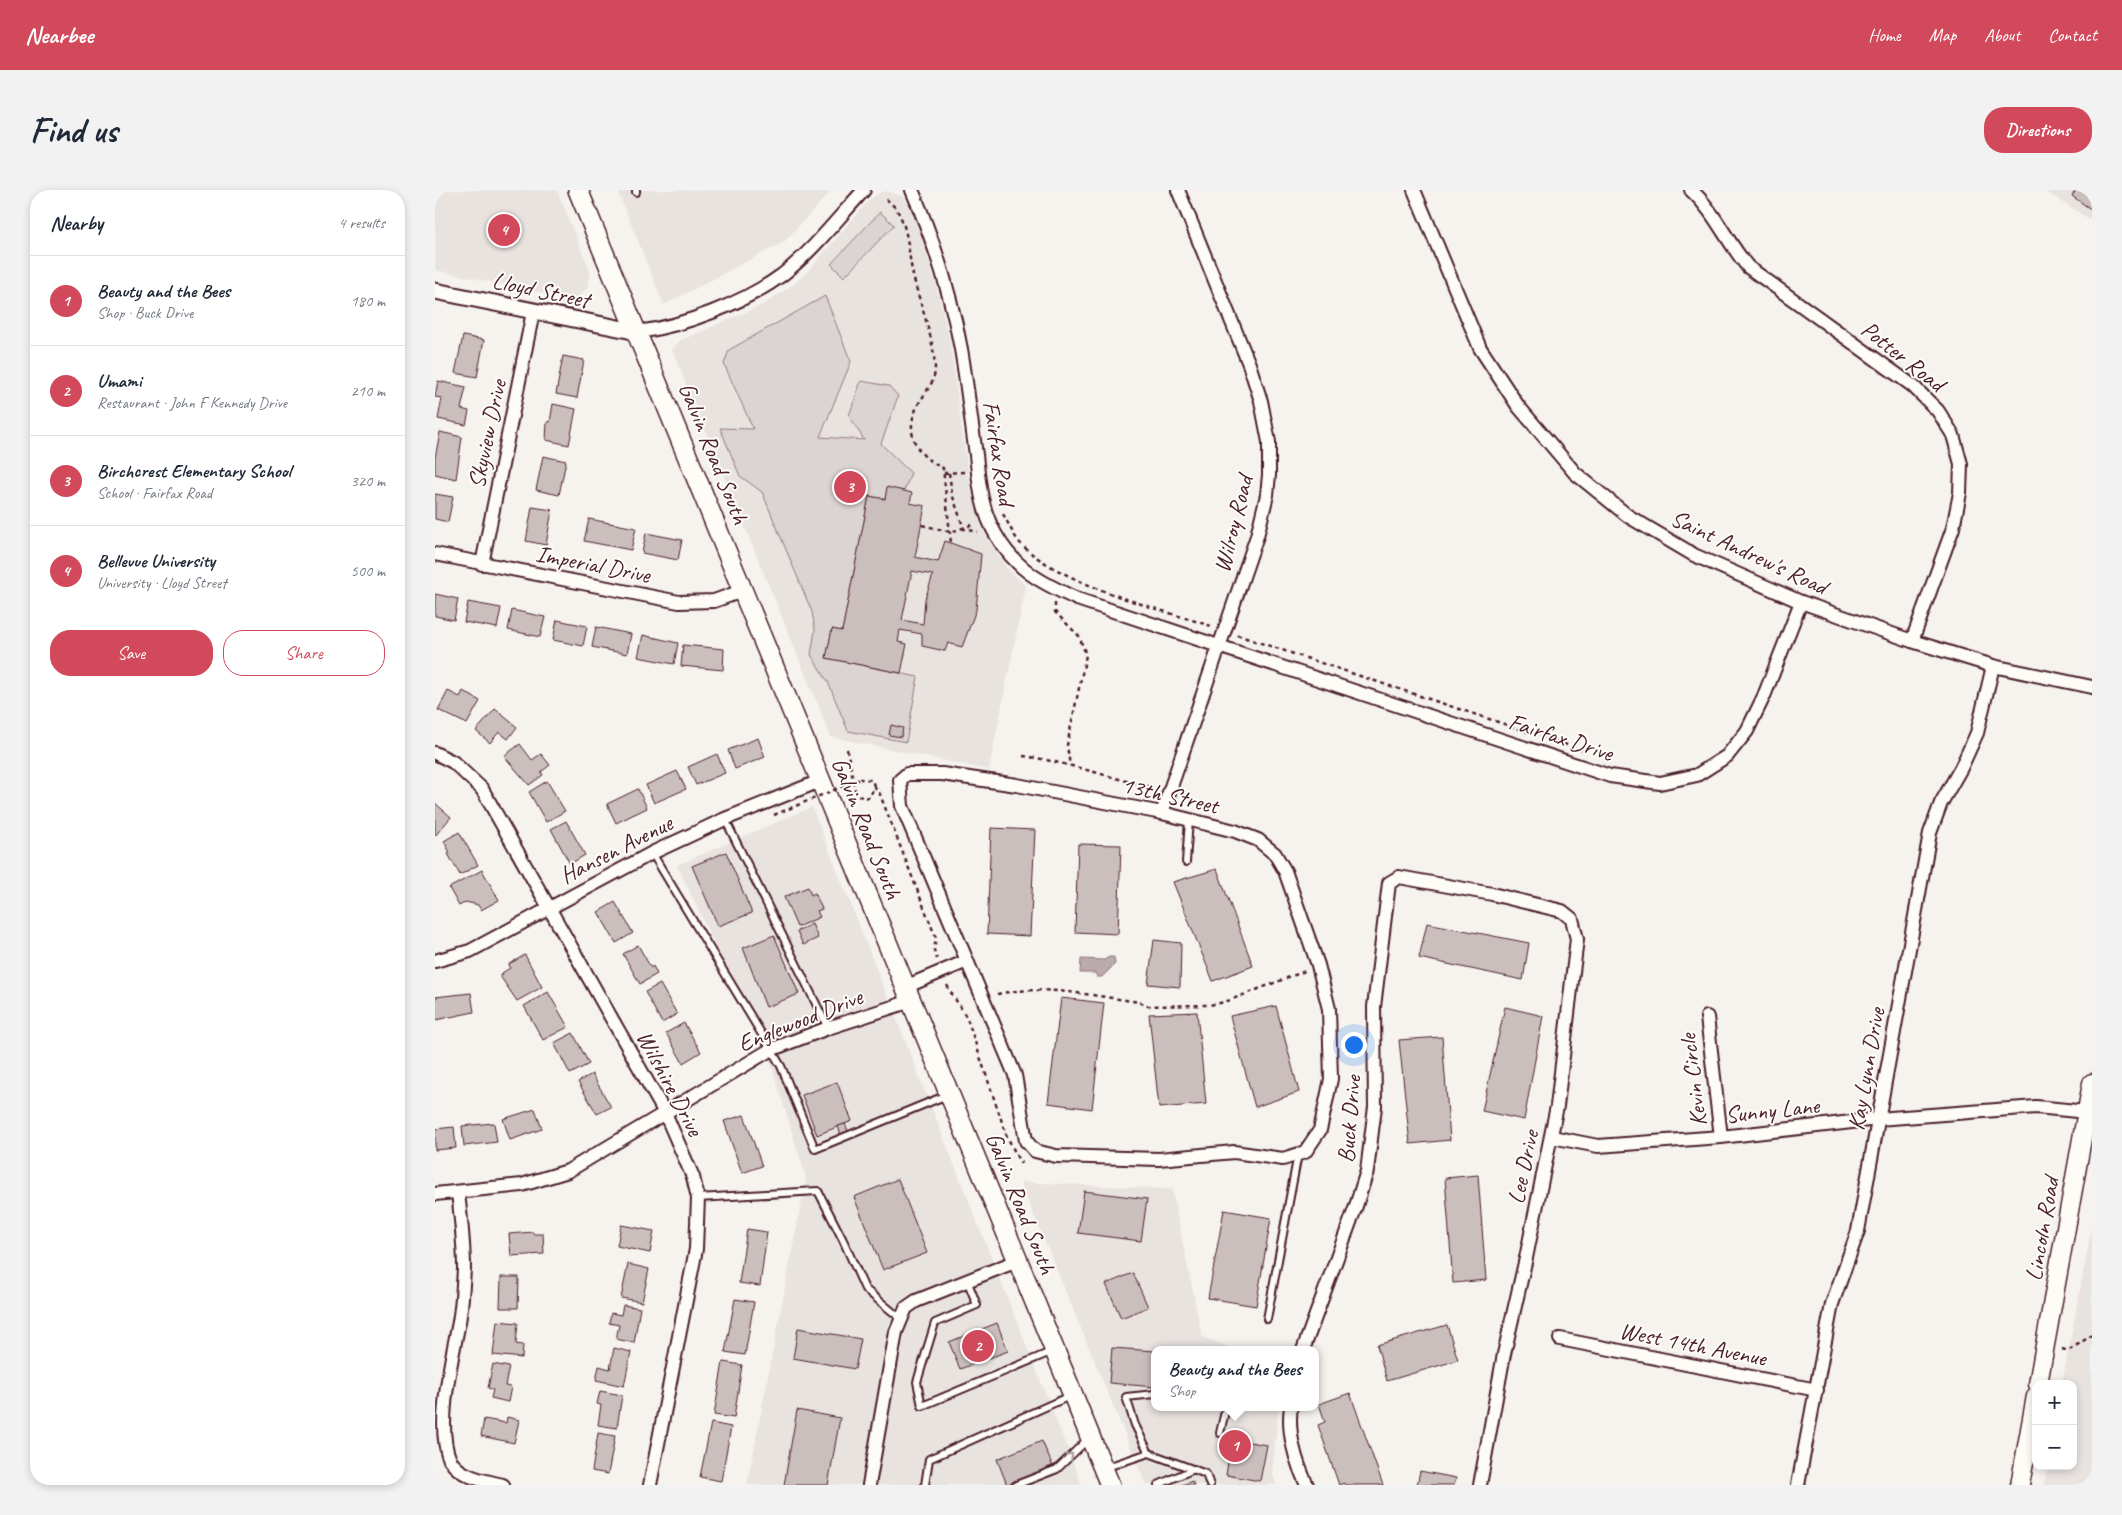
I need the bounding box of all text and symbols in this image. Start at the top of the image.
text: Nearbee [25,20,93,50]
text: Home [1868,24,1901,46]
text: Map [1929,24,1956,46]
text: About [1984,24,2020,46]
text: Contact [2048,24,2097,46]
button: Directions [1984,107,2092,153]
text: Find us [30,108,117,153]
text: Nearby [50,210,103,236]
pin: 4 [488,211,520,249]
text: 4 results [338,213,385,233]
street label: Lloyd Street [490,265,595,316]
text: Beauty and the Bees [97,279,230,303]
text: 1 [62,291,70,311]
text: 180 m [351,291,385,311]
text: Shop · Buck Drive [97,303,193,323]
street label: Potter Road [1855,314,1954,400]
text: Umami [97,369,141,393]
street label: Skyview Drive [461,375,514,491]
street label: Galvin Road South [672,378,756,529]
text: 2 [62,381,70,401]
text: 210 m [351,381,385,401]
text: Restaurant · John F Kennedy Drive [97,393,287,413]
street label: Fairfax Road [976,399,1023,511]
text: Birchcrest Elementary School [97,459,291,483]
pin: 3 [834,468,866,506]
street label: Wilroy Road [1207,469,1260,576]
text: 3 [62,471,70,491]
text: 320 m [351,471,385,491]
text: School · Fairfax Road [97,483,212,503]
street label: Saint Andrew's Road [1666,503,1835,603]
street label: Imperial Drive [533,538,655,590]
text: Bellevue University [97,549,215,573]
text: 4 [62,561,70,581]
text: 500 m [351,561,385,581]
text: University · Lloyd Street [97,573,227,593]
button: Save [50,630,213,676]
button: Share [223,630,385,676]
street label: Fairfax Drive [1505,706,1619,769]
street label: Galvin Road South [825,753,909,904]
street label: 13th Street [1119,769,1223,821]
street label: Hansen Avenue [555,807,679,890]
street label: Englewood Drive [733,981,869,1059]
street label: Kay Lynn Drive [1840,1003,1892,1132]
street label: Wilshire Drive [630,1025,711,1143]
street label: Kevin Circle [1672,1030,1714,1128]
your location [1341,1032,1367,1058]
street label: Buck Drive [1330,1072,1368,1164]
street label: Sunny Lane [1724,1090,1823,1130]
street label: Lee Drive [1501,1125,1546,1207]
street label: Galvin Road South [979,1128,1063,1279]
street label: Lincoln Road [2018,1172,2066,1283]
street label: West 14th Avenue [1617,1315,1771,1373]
pin: 2 [962,1327,994,1365]
popup [1151,1346,1319,1411]
text: Beauty and the Bees [1168,1357,1302,1381]
map controls [2032,1380,2077,1470]
button: + [2032,1380,2077,1425]
text: Shop [1168,1381,1196,1401]
button: − [2032,1425,2077,1470]
pin: 1 [1219,1427,1251,1465]
one-way arrow [1065,1453,1074,1462]

